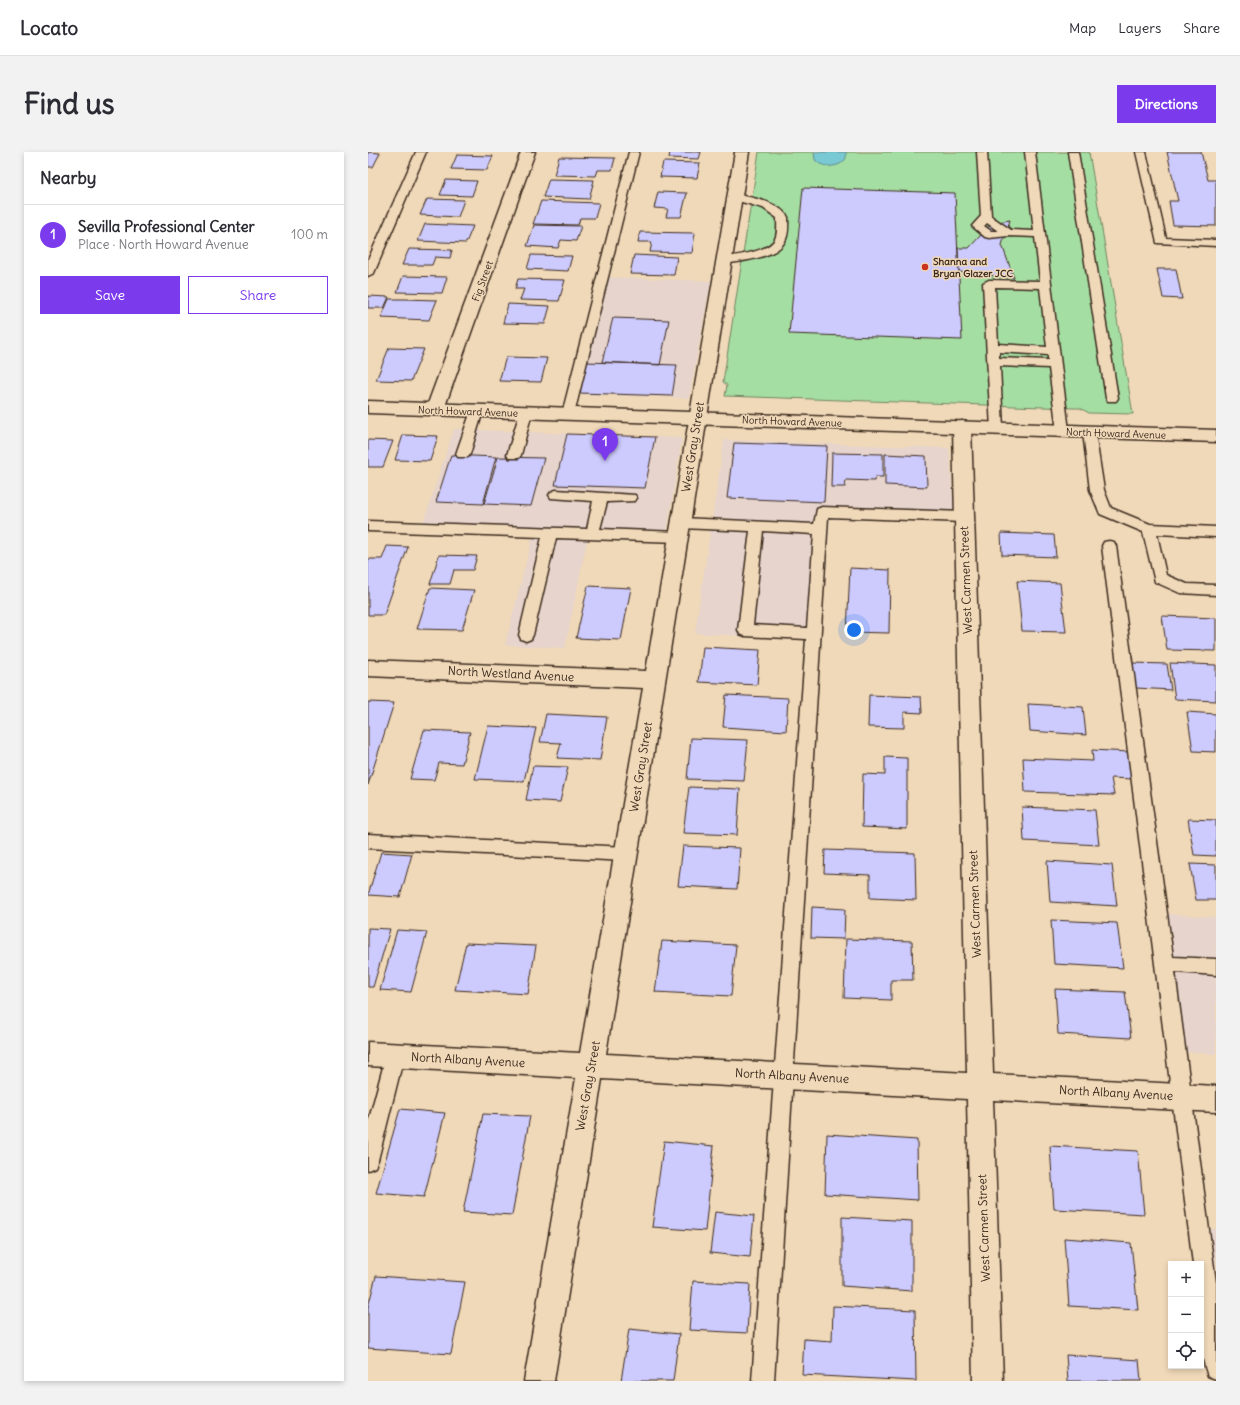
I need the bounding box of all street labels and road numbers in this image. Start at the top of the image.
street label: Fig Street [469,258,496,303]
street label: West Gray Street [678,401,707,493]
street label: North Howard Avenue [418,403,518,420]
street label: North Howard Avenue [742,413,842,430]
street label: North Howard Avenue [1066,425,1166,442]
street label: West Carmen Street [956,526,975,634]
street label: North Westland Avenue [447,663,575,684]
street label: West Gray Street [626,721,655,813]
street label: West Carmen Street [965,850,984,958]
street label: West Gray Street [572,1040,603,1132]
street label: North Albany Avenue [411,1049,525,1070]
street label: North Albany Avenue [735,1065,849,1086]
street label: North Albany Avenue [1059,1082,1173,1103]
street label: West Carmen Street [974,1174,993,1282]

